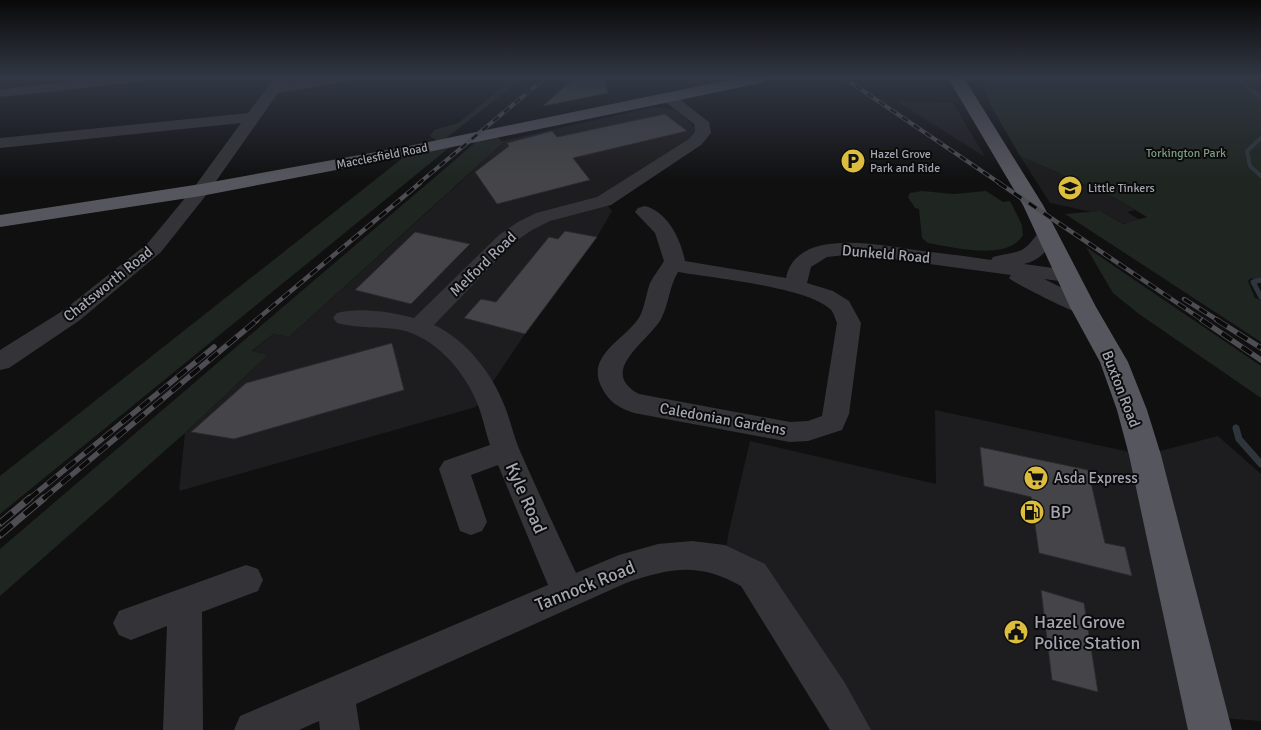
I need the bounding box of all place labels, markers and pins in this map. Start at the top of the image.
place label: Hazel Grove Park and Ride [870,147,940,176]
parking icon: Hazel Grove Park and Ride [840,148,866,174]
school or university icon: Little Tinkers [1057,175,1083,201]
place label: Little Tinkers [1088,181,1155,196]
supermarket icon: Asda Express [1023,465,1049,491]
place label: Asda Express [1054,469,1138,487]
fuel station icon: BP [1019,499,1045,525]
place label: BP [1050,501,1071,523]
place label: Hazel Grove Police Station [1034,611,1140,654]
public building icon: Hazel Grove Police Station [1003,619,1029,645]

